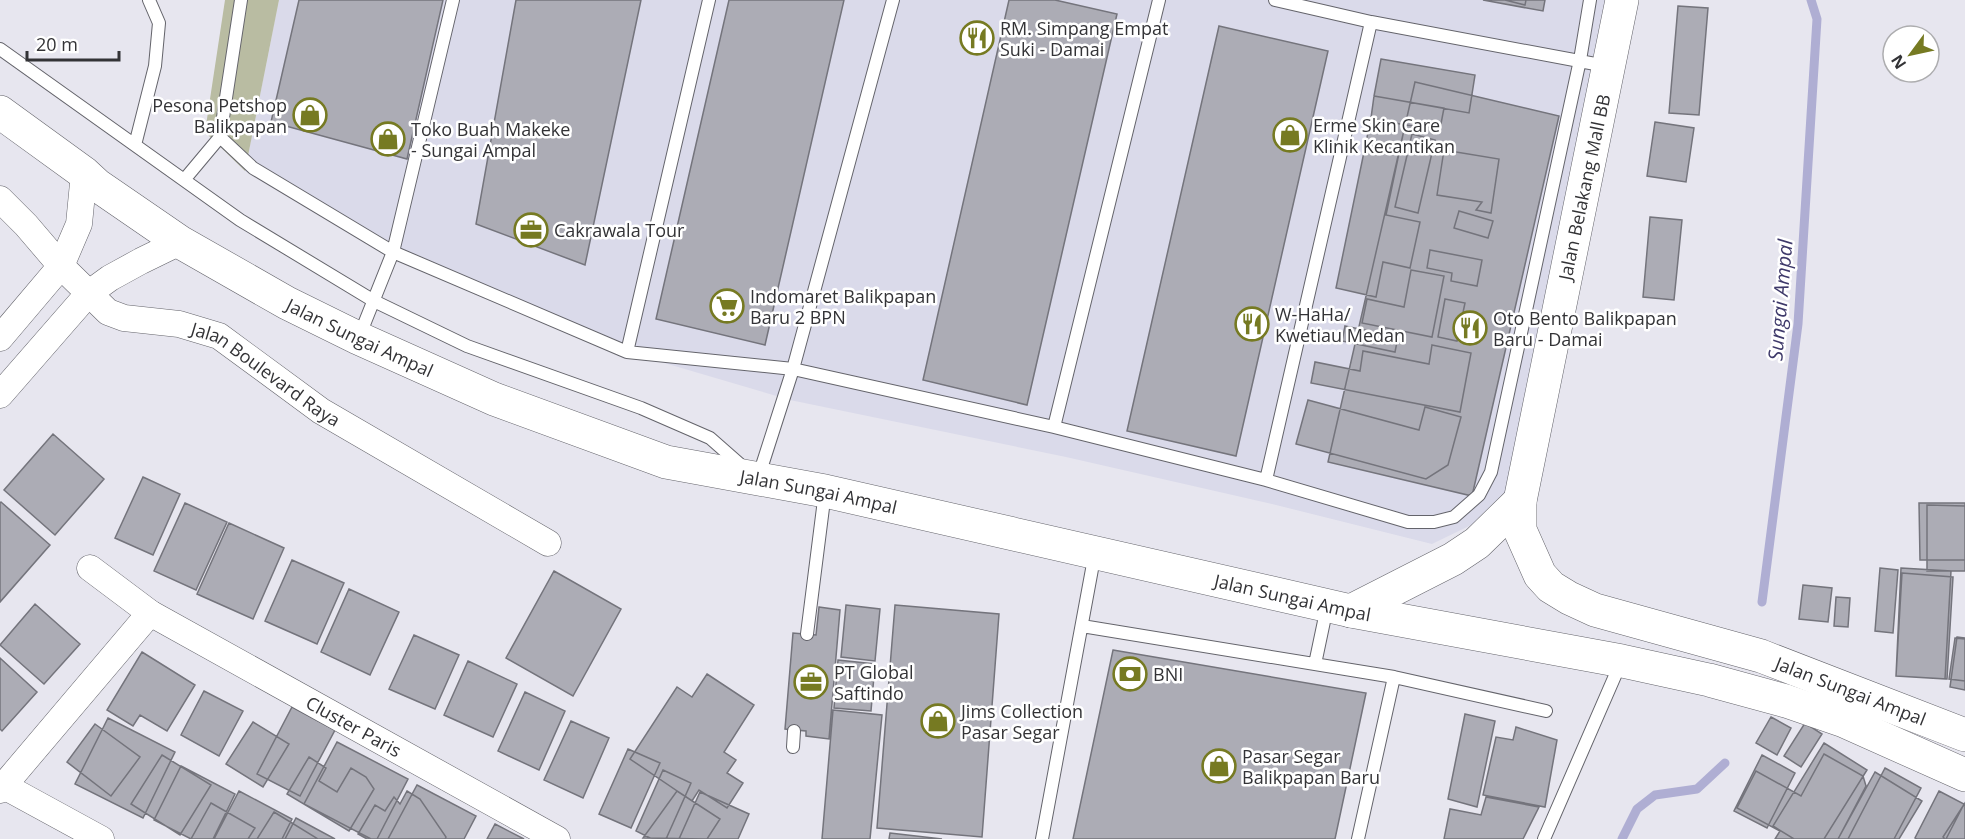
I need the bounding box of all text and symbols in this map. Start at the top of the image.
place label: RM. Simpang Empat Suki - Damai [1000,16,1168,61]
restaurant icon: RM. Simpang Empat Suki - Damai [959,20,995,56]
scale bar [27,24,118,62]
north arrow [1881,24,1941,84]
text: 20 m [36,32,78,56]
text: N [1886,51,1911,74]
street label: Jalan Belakang Mall BB [1552,92,1615,284]
place label: Pesona Petshop Balikpapan [152,93,287,138]
shop icon: Pesona Petshop Balikpapan [292,97,328,133]
place label: Erme Skin Care Klinik Kecantikan [1313,113,1455,158]
place label: Toko Buah Makeke - Sungai Ampal [411,117,570,162]
shop icon: Erme Skin Care Klinik Kecantikan [1272,117,1308,153]
shop icon: Toko Buah Makeke - Sungai Ampal [370,121,406,157]
office icon: Cakrawala Tour [513,212,549,248]
place label: Cakrawala Tour [554,218,685,242]
water label: Sungai Ampal [1761,237,1799,362]
place label: Indomaret Balikpapan Baru 2 BPN [750,284,936,329]
supermarket icon: Indomaret Balikpapan Baru 2 BPN [709,288,745,324]
street label: Jalan Sungai Ampal [281,292,437,382]
place label: W-HaHa/ Kwetiau Medan [1275,302,1405,347]
restaurant icon: W-HaHa/ Kwetiau Medan [1234,306,1270,342]
place label: Oto Bento Balikpapan Baru - Damai [1493,306,1677,351]
restaurant icon: Oto Bento Balikpapan Baru - Damai [1452,310,1488,346]
street label: Jalan Boulevard Raya [186,316,345,432]
street label: Jalan Sungai Ampal [736,463,899,519]
street label: Jalan Sungai Ampal [1210,568,1373,626]
street label: Jalan Sungai Ampal [1770,650,1930,731]
bank icon: BNI [1112,656,1148,692]
place label: PT Global Saftindo [834,660,913,705]
place label: BNI [1153,662,1183,686]
office icon: PT Global Saftindo [793,664,829,700]
street label: Cluster Paris [302,690,406,762]
place label: Jims Collection Pasar Segar [959,699,1083,744]
shop icon: Jims Collection Pasar Segar [920,703,956,739]
place label: Pasar Segar Balikpapan Baru [1242,744,1380,789]
shop icon: Pasar Segar Balikpapan Baru [1201,748,1237,784]

